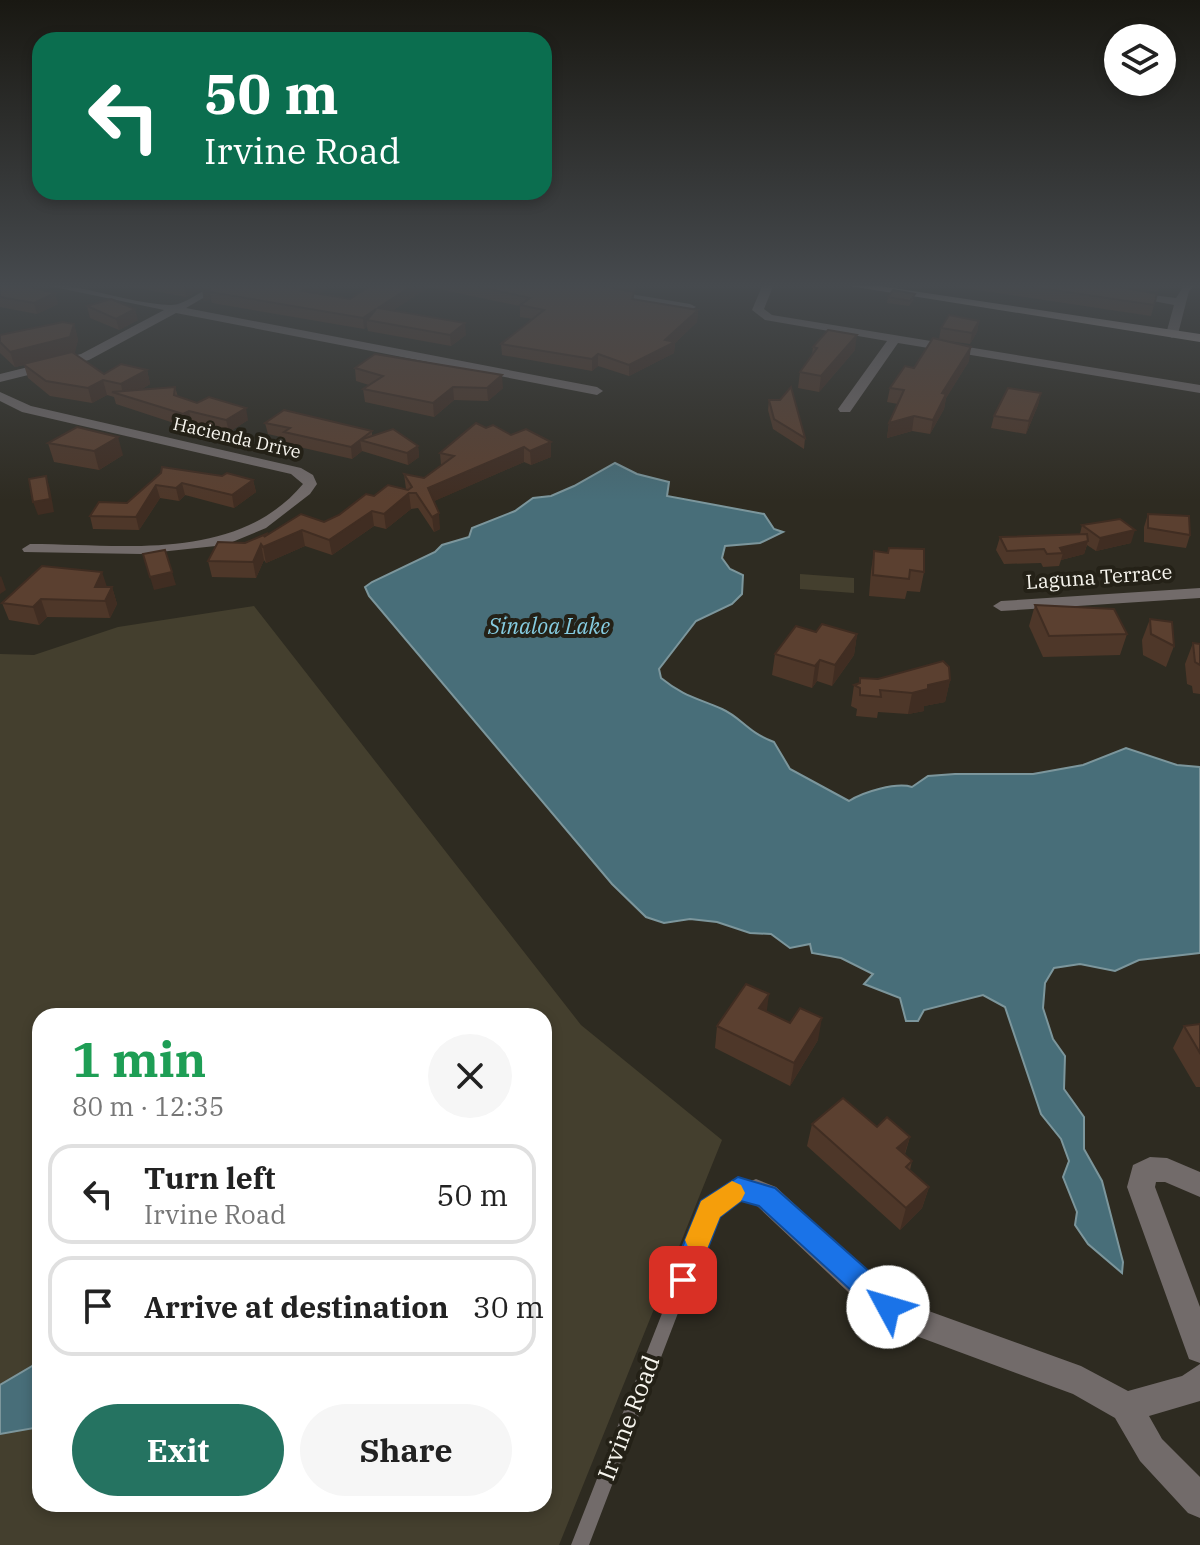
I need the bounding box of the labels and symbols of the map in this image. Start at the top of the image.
street label: Hacienda Drive [171,412,303,463]
street label: Laguna Terrace [1025,558,1173,595]
water label: Sinaloa Lake [487,611,610,640]
pin [649,1246,717,1314]
position arrow [846,1265,930,1349]
street label: Irvine Road [590,1351,666,1485]

